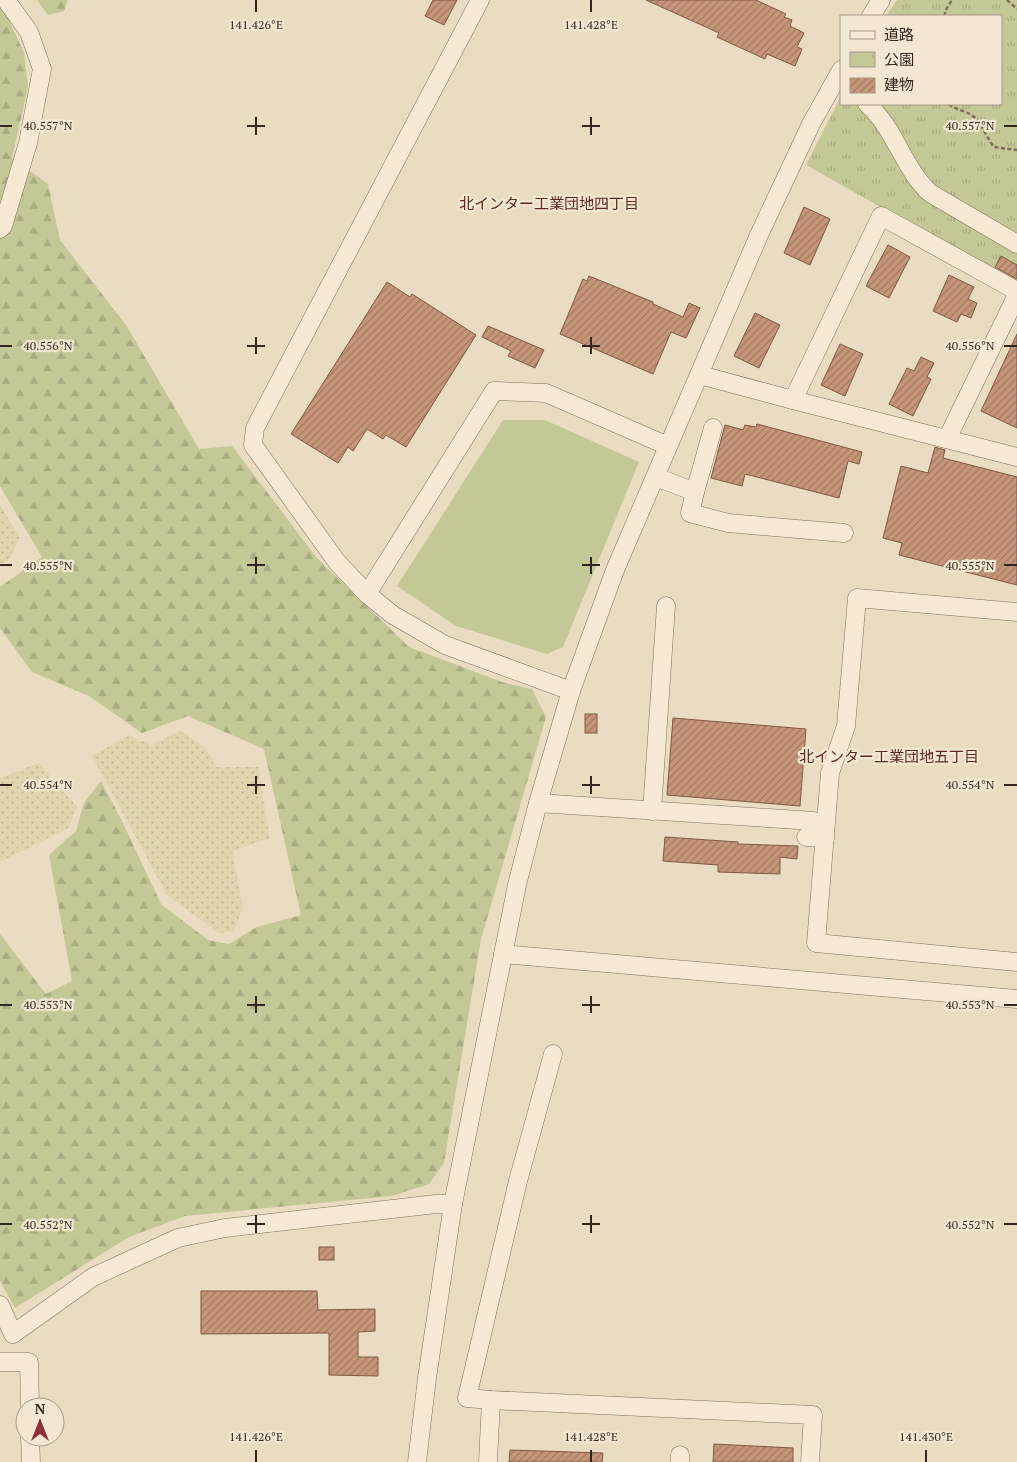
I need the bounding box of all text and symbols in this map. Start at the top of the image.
legend [840,15,1002,105]
text: 141.426°E [229,17,283,32]
text: 141.428°E [564,17,618,32]
text: 道路 [884,24,914,44]
text: 公園 [884,49,914,69]
text: 建物 [884,74,914,94]
text: 40.557°N [23,118,73,133]
text: 40.557°N [945,118,995,133]
district label: 北インター工業団地四丁目 [459,193,639,213]
text: 40.556°N [23,338,73,353]
text: 40.556°N [945,338,995,353]
text: 40.555°N [23,558,73,573]
text: 40.555°N [945,558,995,573]
district label: 北インター工業団地五丁目 [799,746,979,766]
text: 40.554°N [23,777,73,792]
text: 40.554°N [945,777,995,792]
text: 40.553°N [23,997,73,1012]
text: 40.553°N [945,997,995,1012]
text: 40.552°N [23,1217,73,1232]
text: 40.552°N [945,1217,995,1232]
north arrow [15,1397,65,1447]
text: N [35,1399,46,1418]
text: 141.426°E [229,1429,283,1444]
text: 141.428°E [564,1429,618,1444]
text: 141.430°E [899,1429,953,1444]

